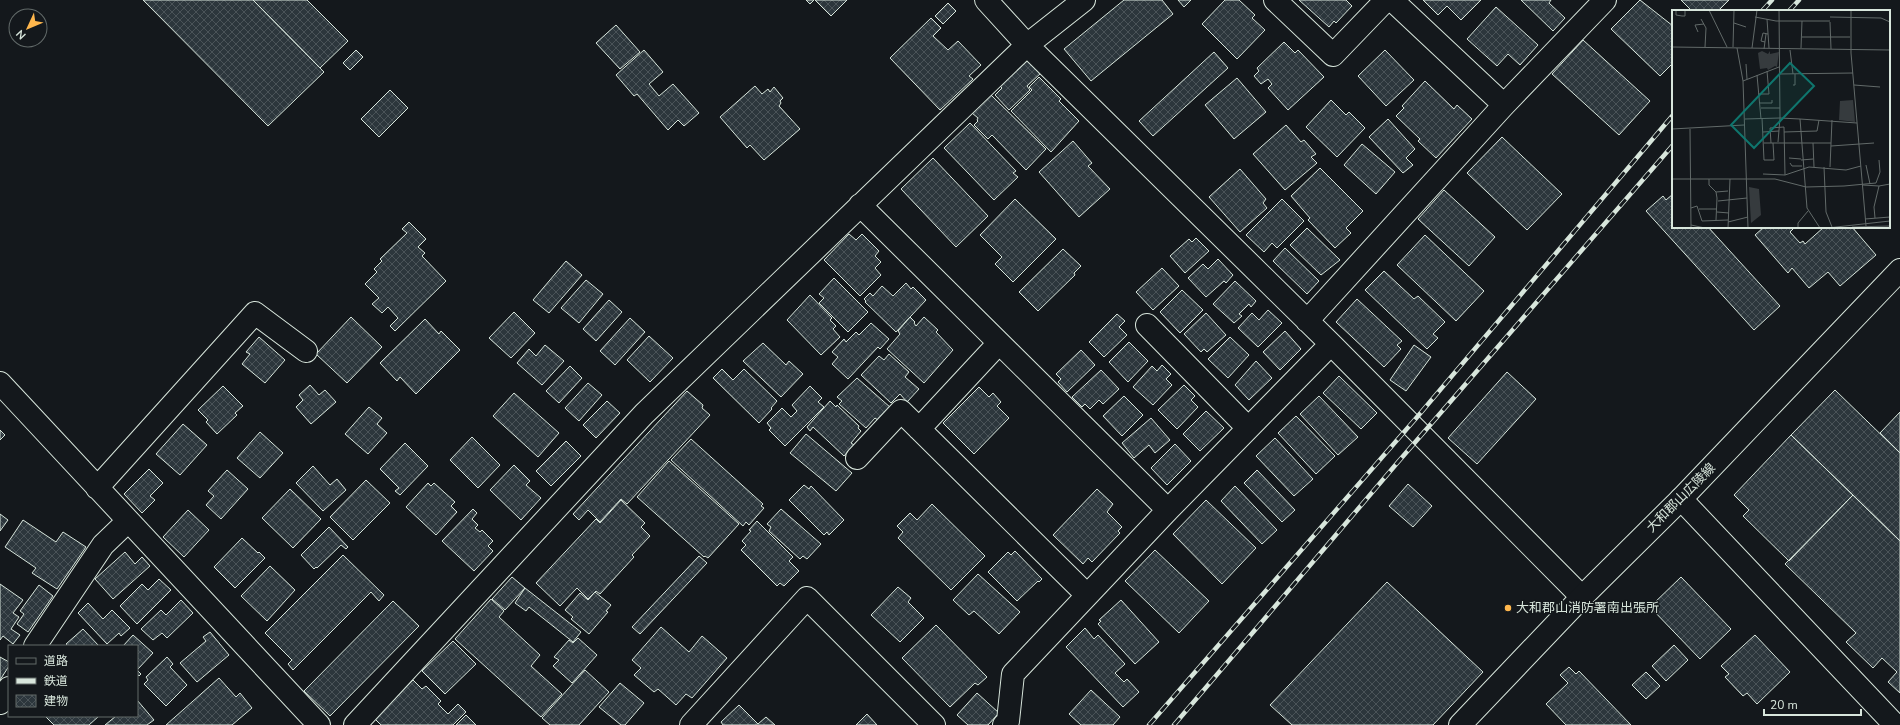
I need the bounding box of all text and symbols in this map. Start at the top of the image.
north arrow [8,8,48,48]
inset map [1672,10,1890,228]
text: N [13,26,29,43]
street label: 大和郡山広陵線 [1642,459,1720,537]
place label: 大和郡山消防署南出張所 [1516,599,1659,617]
marker: 大和郡山消防署南出張所 [1503,603,1513,613]
legend [8,645,138,717]
text: 道路 [44,653,68,669]
text: 鉄道 [44,673,68,689]
scale bar [1764,691,1861,717]
text: 建物 [44,693,68,709]
text: 20 m [1770,697,1798,713]

